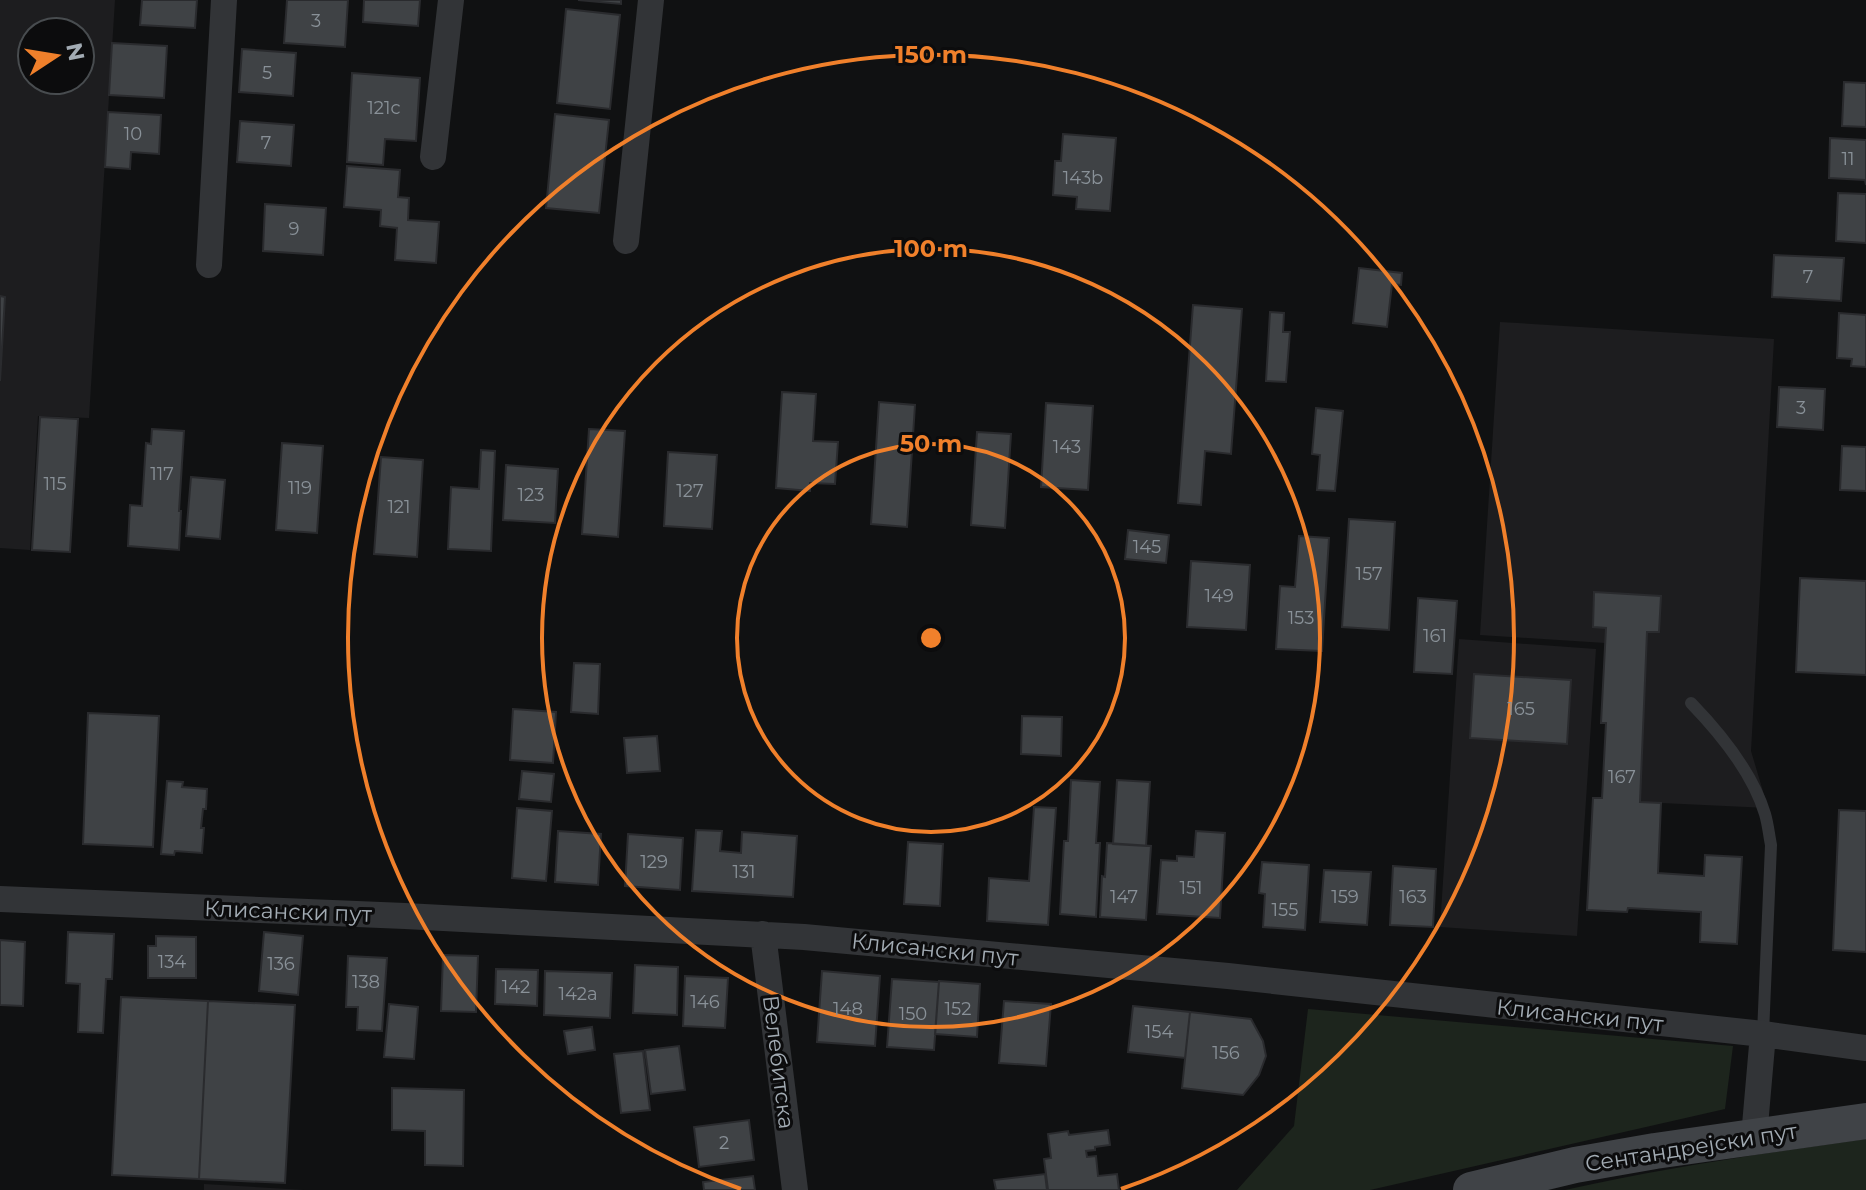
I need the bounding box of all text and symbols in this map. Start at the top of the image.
house number: 3 [311,10,321,32]
north arrow [16,16,96,96]
text: N [60,40,90,63]
text: 150 m [895,40,967,69]
house number: 5 [262,62,272,84]
house number: 121c [367,97,401,119]
house number: 10 [124,123,142,145]
house number: 7 [261,132,271,154]
house number: 11 [1842,148,1855,170]
house number: 143b [1063,167,1103,189]
house number: 9 [289,218,300,240]
text: 100 m [894,234,968,263]
house number: 7 [1803,266,1813,288]
house number: 3 [1796,397,1806,419]
text: 50 m [900,429,962,458]
house number: 143 [1053,436,1081,458]
house number: 117 [150,463,174,485]
house number: 115 [43,473,67,495]
house number: 119 [288,477,312,499]
house number: 127 [676,480,704,502]
house number: 123 [518,484,544,506]
house number: 121 [387,496,411,518]
house number: 145 [1133,536,1161,558]
house number: 157 [1355,563,1383,585]
house number: 149 [1204,585,1234,607]
house number: 153 [1288,607,1314,629]
centre of rings [917,624,945,652]
house number: 161 [1423,625,1447,647]
house number: 165 [1507,698,1535,720]
house number: 167 [1608,766,1636,788]
house number: 129 [640,851,668,873]
house number: 131 [732,861,756,883]
house number: 151 [1179,877,1203,899]
house number: 147 [1110,886,1138,908]
house number: 159 [1331,886,1359,908]
house number: 163 [1399,886,1427,908]
street label: Клисански пут [204,895,373,928]
house number: 155 [1272,899,1298,921]
street label: Клисански пут [850,927,1020,972]
house number: 134 [158,951,186,973]
house number: 136 [267,953,295,975]
house number: 138 [352,971,380,993]
house number: 142 [502,976,530,998]
house number: 142a [558,983,598,1005]
house number: 146 [690,991,720,1013]
street label: Клисански пут [1495,993,1665,1038]
street label: Велебитска [757,994,800,1131]
house number: 148 [833,998,863,1020]
house number: 152 [945,998,971,1020]
house number: 150 [899,1003,927,1025]
house number: 154 [1145,1021,1173,1043]
house number: 156 [1212,1042,1240,1064]
street label: Сентандрејски пут [1583,1117,1800,1178]
house number: 2 [719,1132,729,1154]

